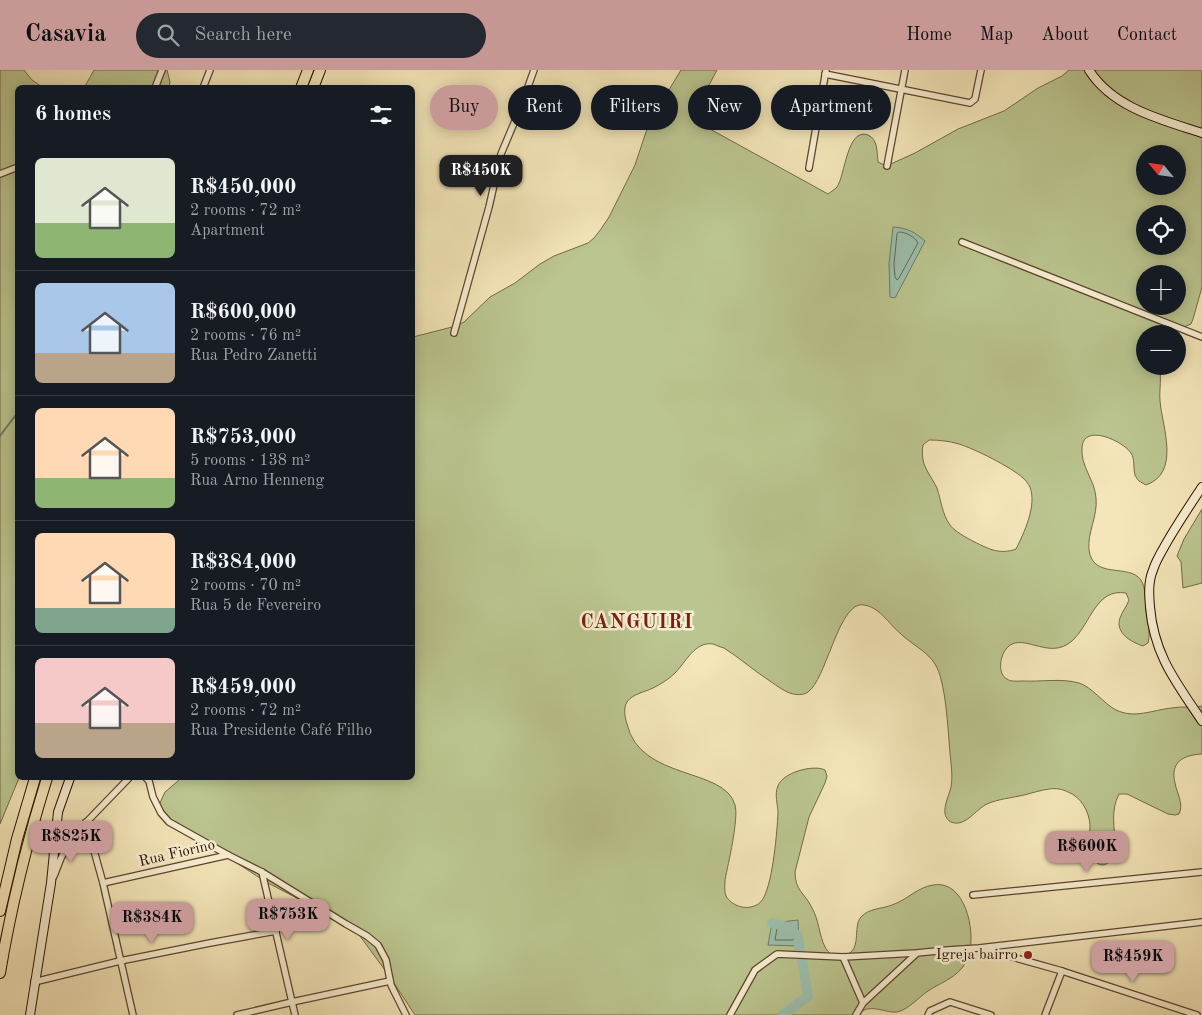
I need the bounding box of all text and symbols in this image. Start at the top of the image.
search box [136,13,486,58]
icon: search [154,21,182,49]
text: Casavia [25,23,106,47]
text: Search here [194,26,292,45]
text: Home [906,26,952,44]
text: Map [980,26,1013,44]
text: About [1041,26,1089,44]
text: Contact [1117,26,1177,44]
chip: Buy [430,85,498,130]
chip: Rent [508,85,581,130]
chip: Filters [591,85,678,130]
chip: New [688,85,761,130]
chip: Apartment [771,85,891,130]
icon: filters [367,101,395,129]
text: 6 homes [35,104,111,125]
north arrow [1136,145,1186,195]
map controls [1136,145,1186,375]
pin: R$450K [440,154,522,197]
text: R$450K [450,163,512,179]
text: R$450,000 [190,177,296,198]
icon: home [75,178,135,238]
text: 2 rooms · 72 m² [190,203,301,219]
button: locate [1136,205,1186,255]
text: Apartment [190,223,265,239]
button: + [1136,265,1186,315]
text: R$600,000 [190,302,296,323]
icon: home [75,303,135,363]
button: − [1136,325,1186,375]
text: 2 rooms · 76 m² [190,328,301,344]
text: Rua Pedro Zanetti [190,348,317,364]
text: R$753,000 [190,427,296,448]
icon: home [75,428,135,488]
text: 5 rooms · 138 m² [190,453,310,469]
text: Rua Arno Henneng [190,473,324,489]
text: R$384,000 [190,552,296,573]
icon: home [75,553,135,613]
text: 2 rooms · 70 m² [190,578,301,594]
text: Rua 5 de Fevereiro [190,598,321,614]
district label: CANGUIRI [581,613,693,633]
text: R$459,000 [190,677,296,698]
icon: home [75,678,135,738]
text: 2 rooms · 72 m² [190,703,301,719]
text: Rua Presidente Café Filho [190,723,372,739]
pin: R$825K [30,820,112,863]
text: R$825K [40,829,102,845]
pin: R$600K [1046,830,1128,873]
street label: Rua Fiorino [137,838,217,870]
text: R$600K [1056,839,1118,855]
pin: R$753K [247,898,329,941]
pin: R$384K [111,902,193,944]
text: R$753K [257,907,319,923]
text: R$384K [121,910,183,926]
pin: R$459K [1092,940,1174,983]
place label: Igreja bairro [936,948,1018,963]
marker: Igreja bairro [1022,949,1034,961]
text: R$459K [1102,949,1164,965]

